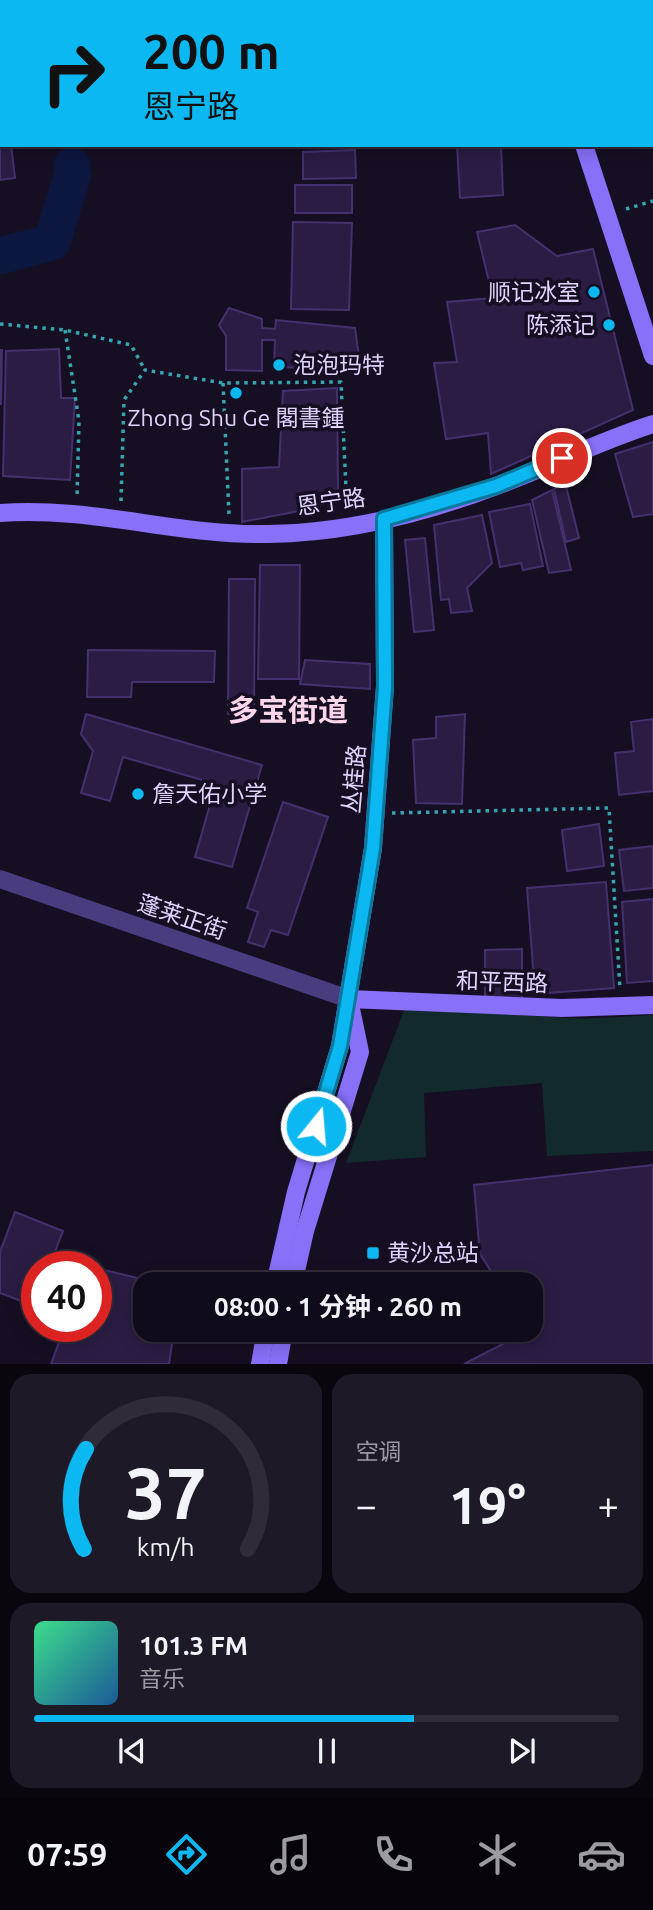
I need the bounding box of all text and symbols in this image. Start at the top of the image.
text: 200 m [143,23,280,78]
icon: right [28,28,119,119]
text: 恩宁路 [143,88,239,124]
place label: 顺记冰室 [488,279,580,304]
marker: 顺记冰室 [586,284,602,300]
place label: 陈添记 [526,312,595,337]
marker: 陈添记 [601,317,617,333]
place label: 泡泡玛特 [293,352,385,377]
marker: 泡泡玛特 [271,357,287,373]
marker: Zhong Shu Ge 閣書鍾 [228,385,244,401]
place label: Zhong Shu Ge 閣書鍾 [127,405,345,430]
pin [532,428,592,488]
icon: arrive [543,439,581,477]
street label: 恩宁路 [295,484,367,519]
district label: 多宝街道 [228,693,348,727]
street label: 丛桂路 [338,743,369,814]
place label: 詹天佑小学 [152,781,267,806]
marker: 詹天佑小学 [130,786,146,802]
street label: 蓬莱正街 [135,890,230,943]
street label: 和平西路 [456,967,548,996]
position arrow [279,1089,353,1163]
place label: 黄沙总站 [387,1240,479,1265]
marker: 黄沙总站 [365,1245,381,1261]
speed limit sign: 40 [21,1251,112,1342]
text: 08:00 · 1 分钟 · 260 m [214,1292,462,1321]
text: 空调 [356,1439,402,1464]
text: 37 [125,1452,207,1534]
text: 19° [449,1476,526,1534]
text: − [356,1484,377,1526]
text: + [598,1484,619,1526]
text: km/h [137,1533,195,1561]
text: 101.3 FM [139,1631,248,1660]
text: 音乐 [139,1666,185,1691]
icon: previous [113,1732,151,1770]
icon: pause [308,1732,346,1770]
icon: next [503,1732,541,1770]
icon: directions [162,1830,211,1879]
icon: music [266,1830,315,1879]
icon: phone [369,1830,418,1879]
icon: climate [473,1830,522,1879]
icon: car [577,1830,626,1879]
text: 07:59 [27,1836,107,1872]

